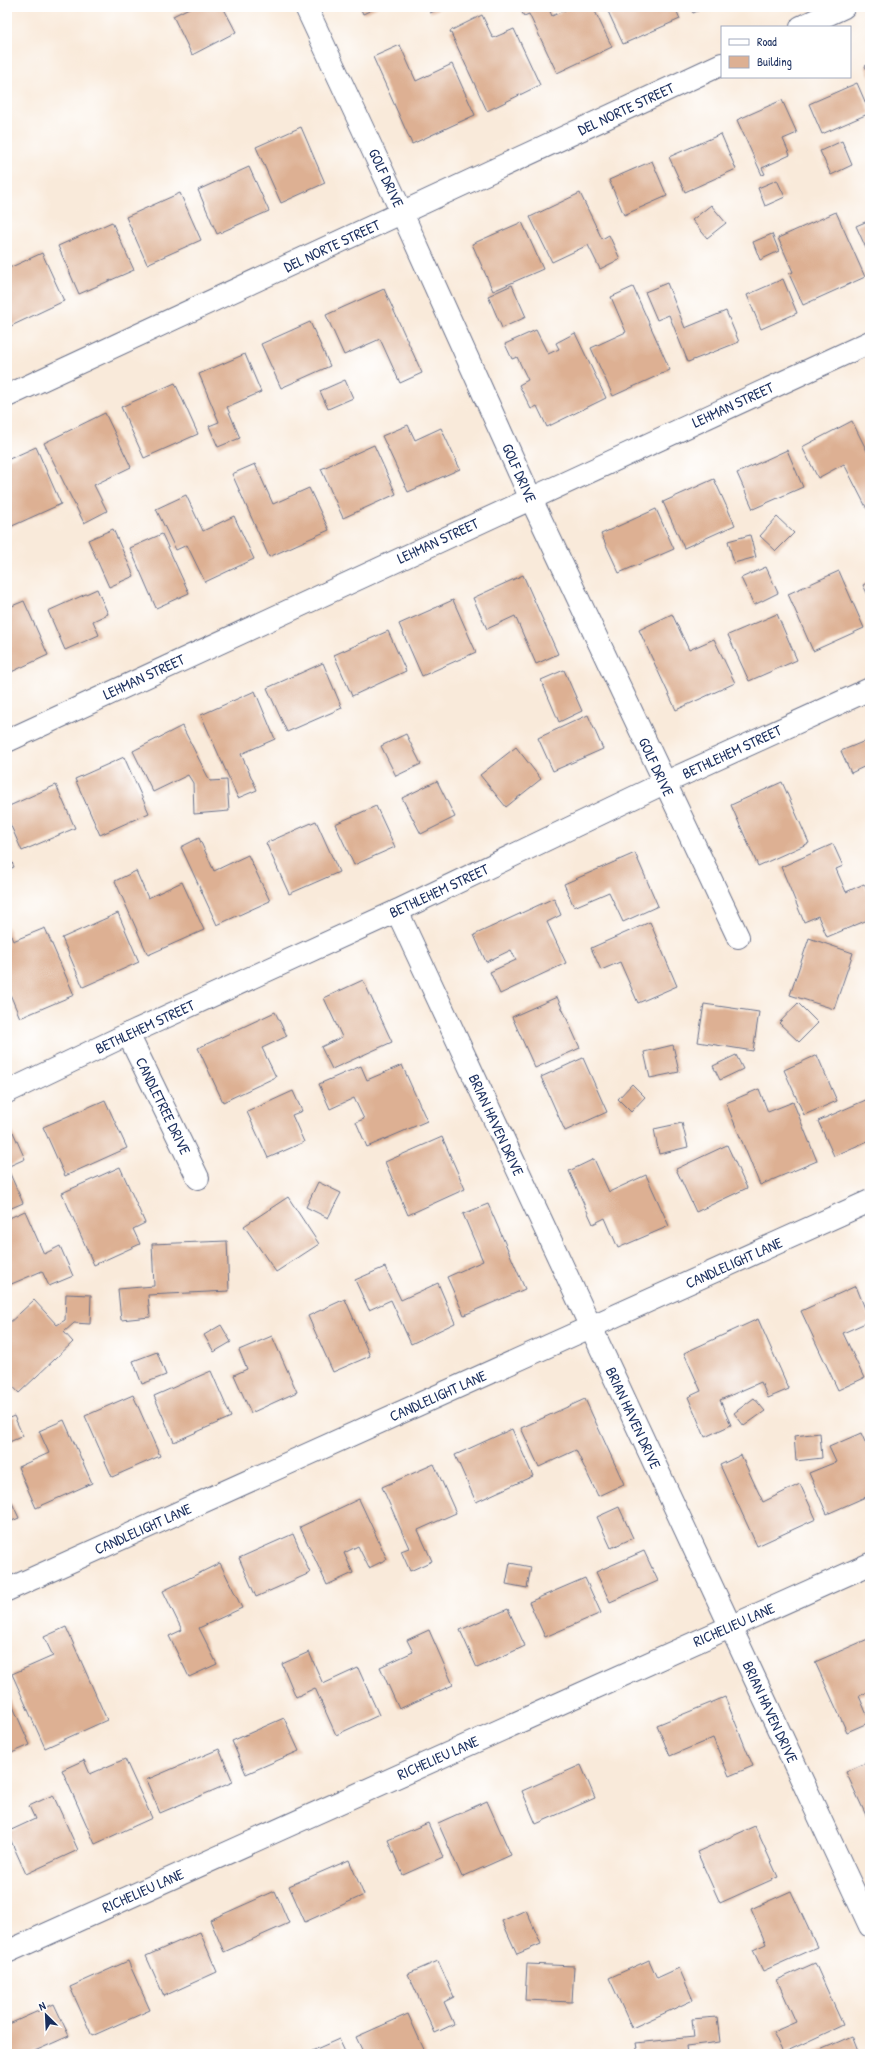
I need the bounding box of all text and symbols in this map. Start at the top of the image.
legend [721,26,851,78]
text: Road [757,33,777,50]
text: Building [757,53,792,70]
street label: DEL NORTE STREET [574,77,678,140]
street label: GOLF DRIVE [364,145,409,211]
street label: DEL NORTE STREET [280,214,384,277]
street label: LEHMAN STREET [689,376,778,433]
street label: GOLF DRIVE [497,440,542,506]
street label: LEHMAN STREET [394,512,483,569]
street label: LEHMAN STREET [100,648,189,705]
street label: BETHLEHEM STREET [679,719,786,784]
street label: GOLF DRIVE [634,734,679,800]
street label: BETHLEHEM STREET [386,858,493,923]
street label: BETHLEHEM STREET [92,994,199,1059]
street label: CANDLETREE DRIVE [131,1054,196,1158]
street label: BRIAN HAVEN DRIVE [464,1070,529,1179]
street label: CANDLELIGHT LANE [682,1232,786,1293]
street label: BRIAN HAVEN DRIVE [601,1363,666,1472]
street label: CANDLELIGHT LANE [386,1365,490,1426]
street label: CANDLELIGHT LANE [91,1498,195,1559]
street label: RICHELIEU LANE [690,1597,778,1652]
street label: BRIAN HAVEN DRIVE [738,1657,803,1766]
street label: RICHELIEU LANE [394,1730,482,1785]
street label: RICHELIEU LANE [99,1863,187,1918]
north arrow [26,1995,66,2035]
text: N [36,1998,48,2013]

